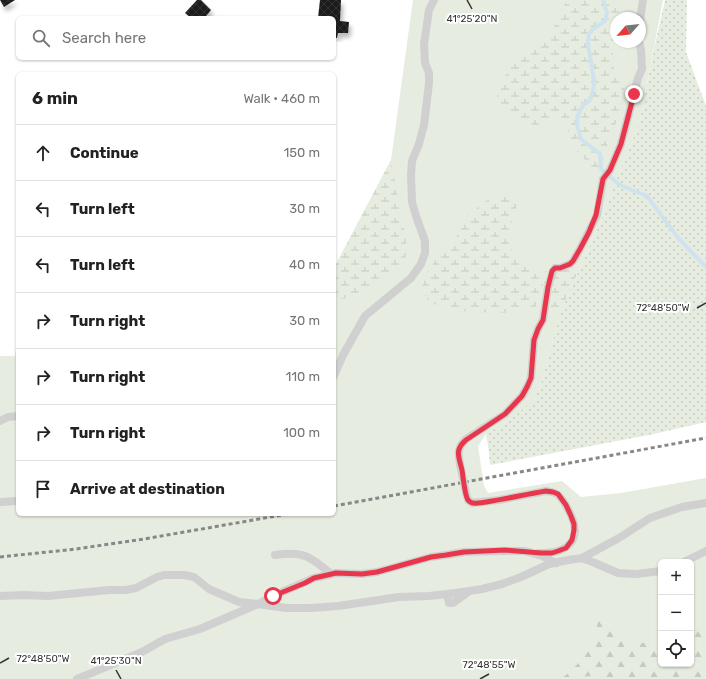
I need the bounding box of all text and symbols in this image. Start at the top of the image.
north arrow [610,12,646,48]
text: 41°25'20"N [446,13,498,25]
search box [16,16,336,60]
icon: search [30,27,52,49]
text: Search here [62,29,146,47]
route end [625,85,643,103]
text: 6 min [32,88,78,108]
text: Walk · 460 m [243,91,320,106]
icon: ahead [32,142,54,164]
text: Continue [70,144,139,162]
text: 150 m [284,145,320,160]
icon: left [32,198,54,220]
text: Turn left [70,200,135,218]
text: 30 m [289,201,320,216]
icon: left [32,254,54,276]
text: Turn left [70,256,135,274]
text: 40 m [289,257,320,272]
text: 72°48'50"W [636,302,690,314]
icon: right [32,310,54,332]
text: Turn right [70,312,145,330]
text: 30 m [289,313,320,328]
icon: right [32,366,54,388]
text: Turn right [70,368,145,386]
text: 110 m [286,369,320,384]
icon: right [32,422,54,444]
text: Turn right [70,424,145,442]
text: 100 m [283,425,320,440]
icon: arrive [32,478,54,500]
text: Arrive at destination [70,480,225,498]
map controls [658,559,694,667]
button: + [658,559,694,595]
route start [264,587,282,605]
button: − [658,595,694,631]
button: locate [658,631,694,667]
text: 72°48'50"W [16,653,70,665]
text: 41°25'30"N [90,655,142,667]
text: 72°48'55"W [463,659,515,671]

